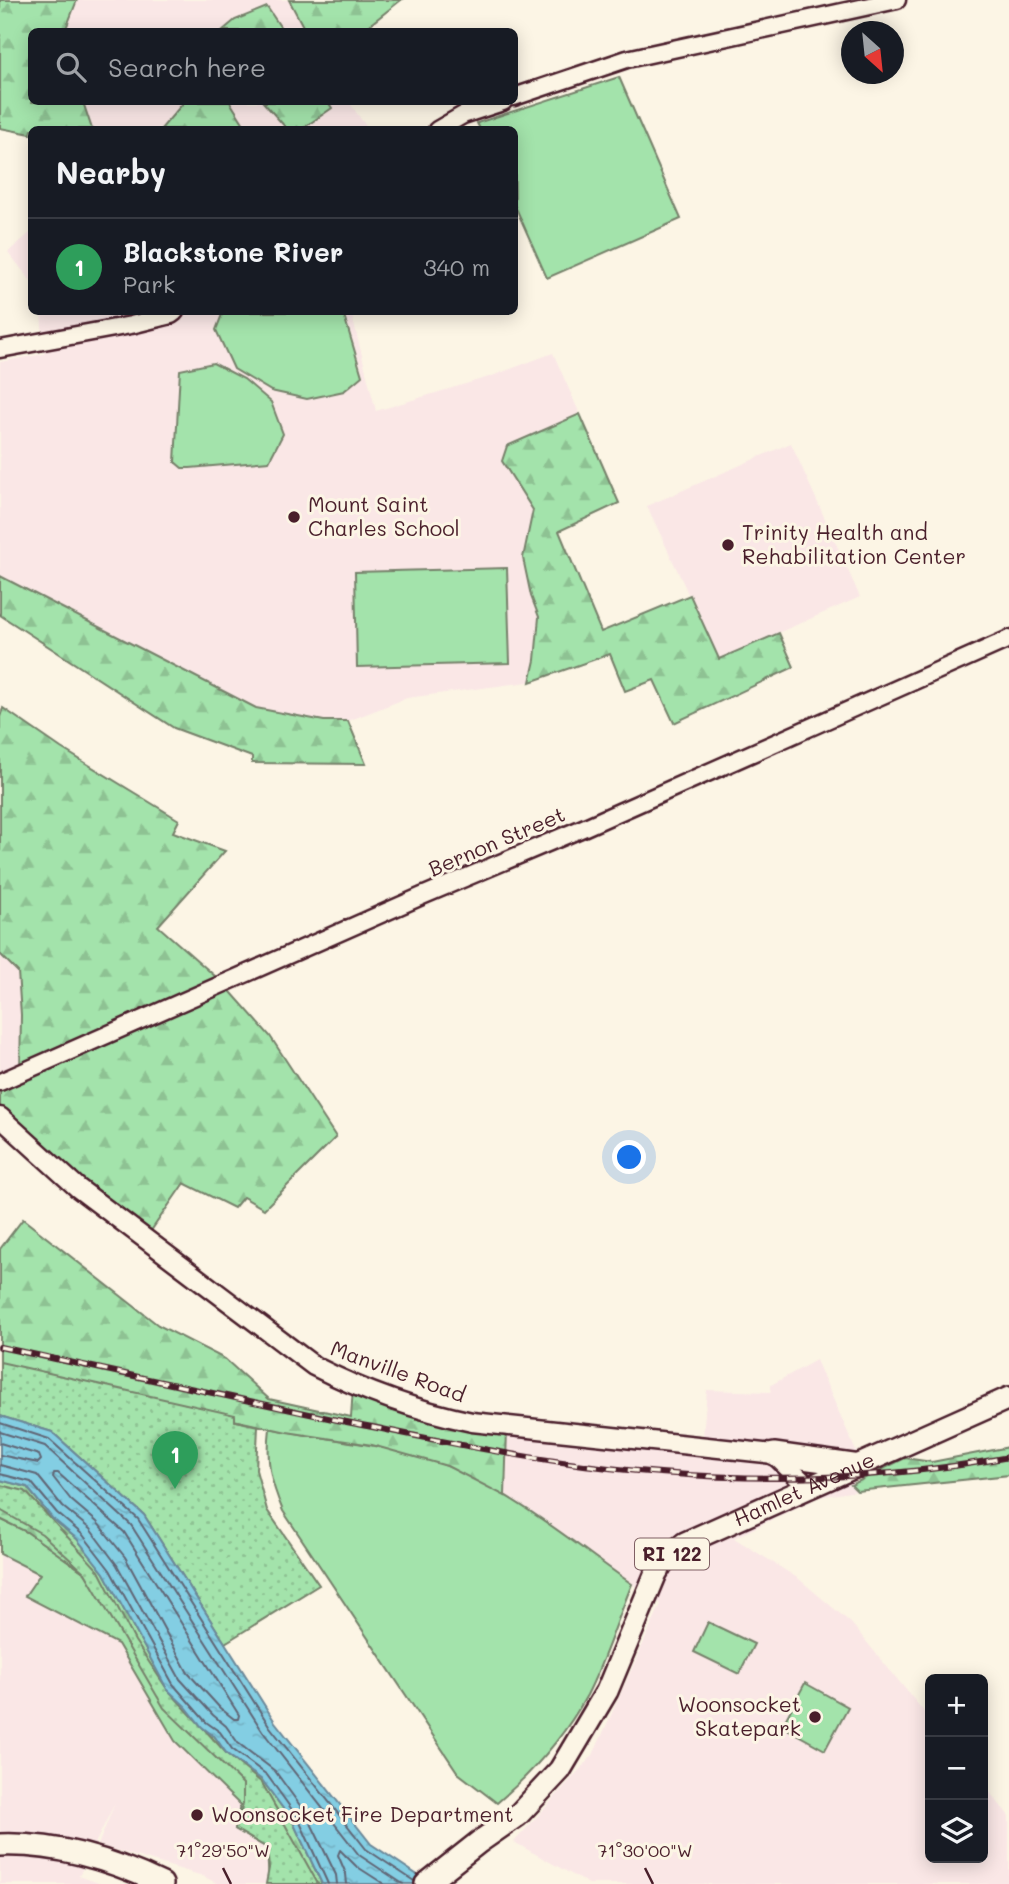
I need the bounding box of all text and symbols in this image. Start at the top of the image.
north arrow [841,21,904,84]
search box [28,28,518,105]
icon: search [52,48,90,86]
text: Search here [108,50,266,84]
text: Nearby [56,152,166,192]
text: Blackstone River [123,235,343,269]
text: 1 [74,252,84,282]
text: 340 m [423,252,490,282]
text: Park [123,269,175,299]
place label: Mount Saint Charles School [308,490,460,541]
marker: Mount Saint Charles School [286,509,302,525]
place label: Trinity Health and Rehabilitation Center [742,518,966,569]
marker: Trinity Health and Rehabilitation Center [720,537,736,553]
street label: Bernon Street [424,800,569,882]
your location [612,1140,646,1174]
street label: Manville Road [327,1334,470,1407]
pin: 1 [152,1431,198,1489]
street label: Hamlet Avenue [729,1445,878,1532]
road number: RI 122 [635,1538,709,1570]
map controls [925,1674,988,1863]
button: + [925,1674,988,1737]
place label: Woonsocket Skatepark [678,1690,801,1741]
marker: Woonsocket Skatepark [807,1709,823,1725]
button: − [925,1737,988,1800]
place label: Woonsocket Fire Department [211,1800,513,1827]
button: layers [925,1800,988,1863]
marker: Woonsocket Fire Department [189,1807,205,1823]
text: 71°29'50"W [176,1838,270,1862]
text: 71°30'00"W [598,1838,693,1862]

